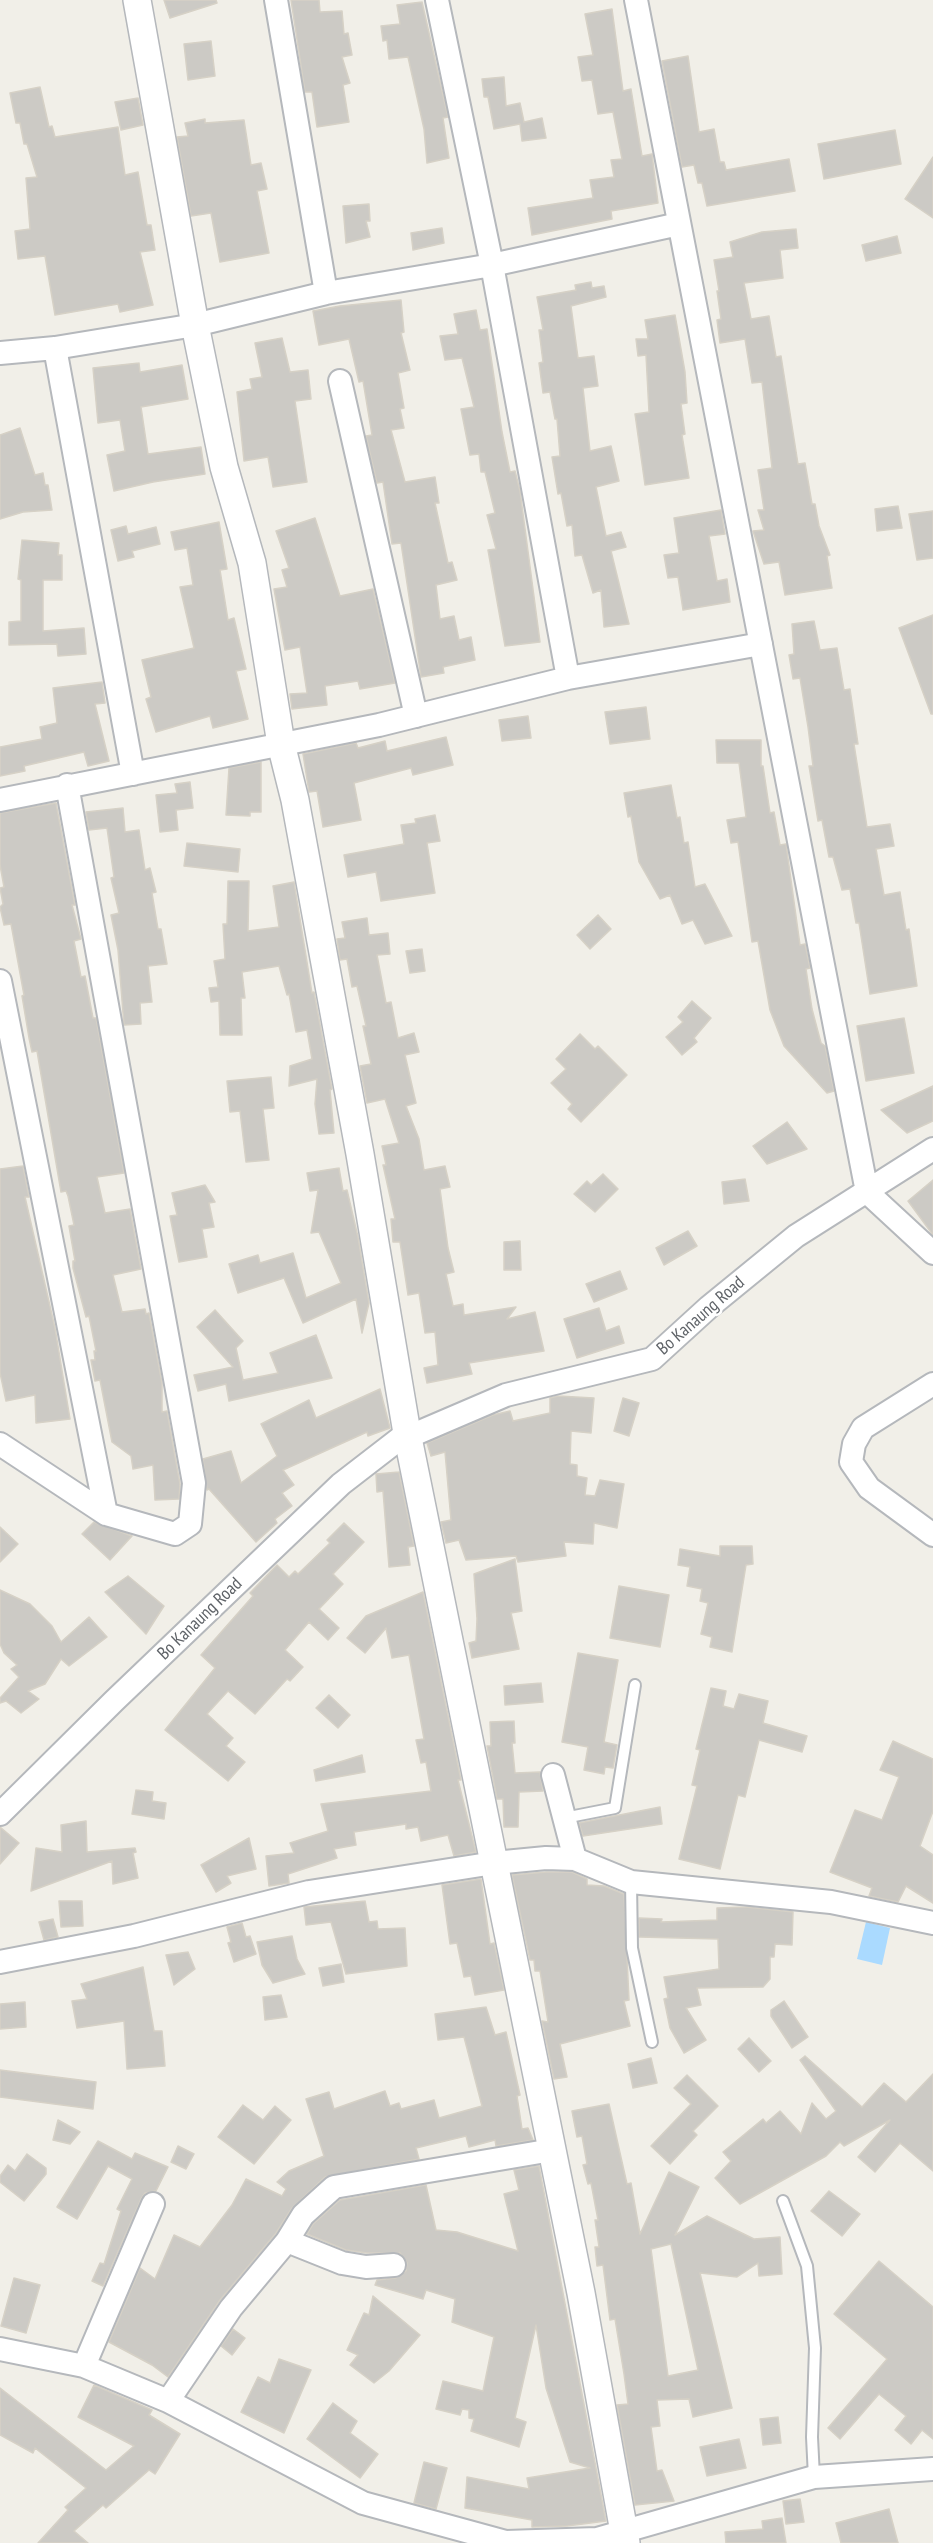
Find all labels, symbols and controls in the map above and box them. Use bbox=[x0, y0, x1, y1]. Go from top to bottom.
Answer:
street label: Bo Kanaung Road bbox=[653, 1272, 749, 1360]
street label: Bo Kanaung Road bbox=[153, 1573, 247, 1665]

